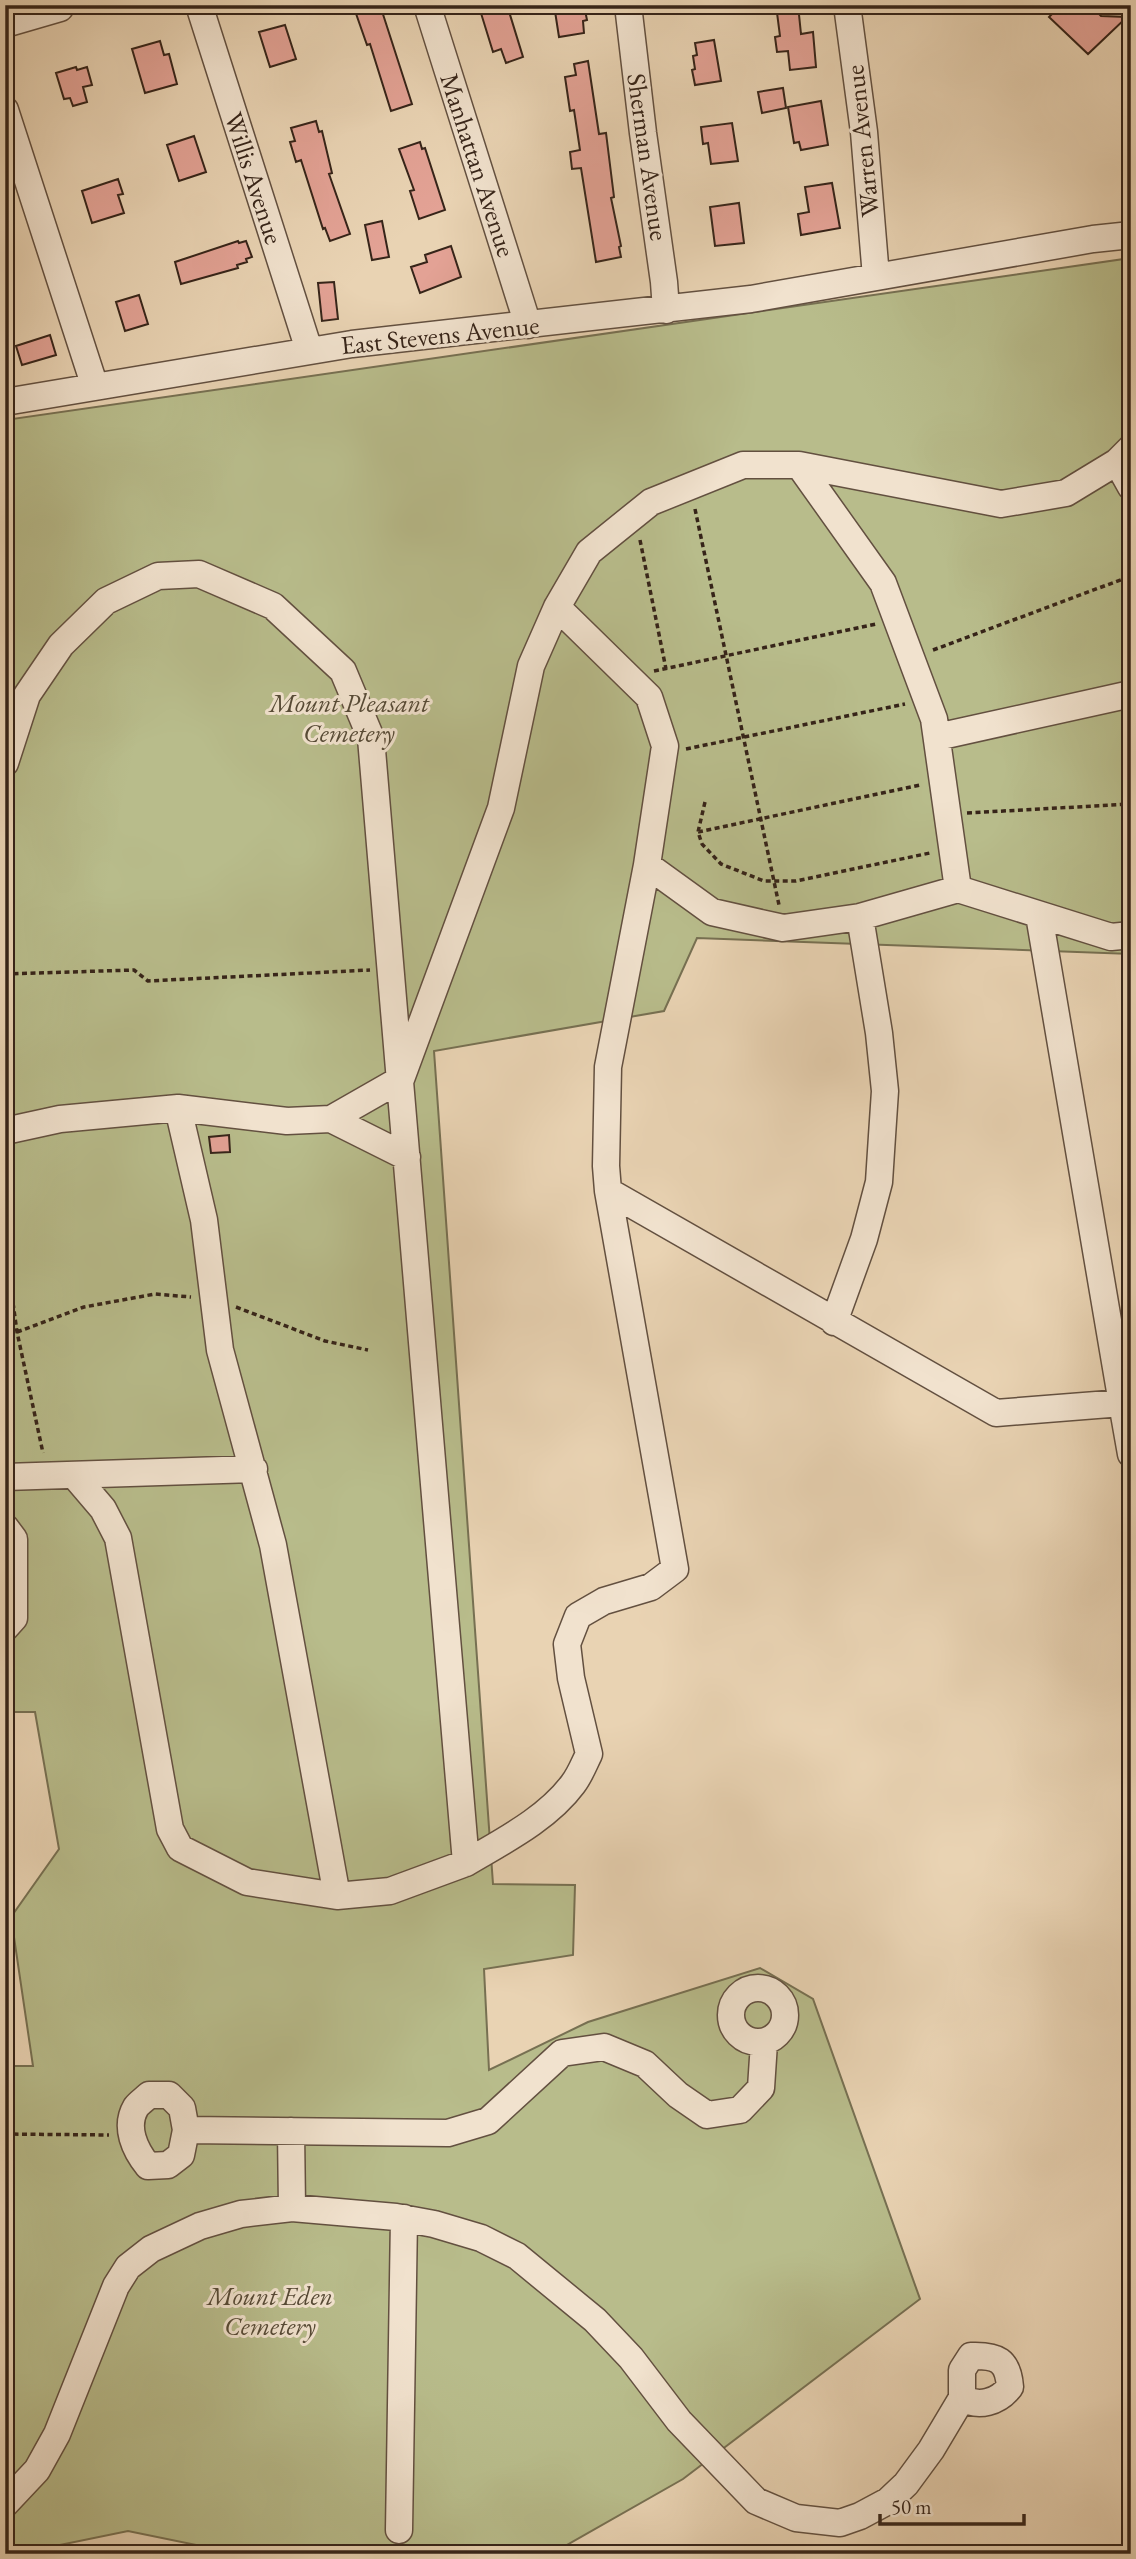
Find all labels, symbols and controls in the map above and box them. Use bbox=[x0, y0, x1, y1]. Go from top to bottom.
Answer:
street label: Warren Avenue bbox=[837, 63, 887, 219]
street label: Manhattan Avenue bbox=[432, 69, 524, 261]
street label: Sherman Avenue bbox=[619, 71, 677, 243]
street label: Willis Avenue bbox=[217, 108, 291, 248]
street label: East Stevens Avenue bbox=[339, 308, 541, 362]
park label: Mount Pleasant Cemetery bbox=[267, 686, 430, 750]
park label: Mount Eden Cemetery bbox=[205, 2279, 333, 2343]
scale bar bbox=[880, 2482, 1024, 2526]
text: 50 m bbox=[891, 2493, 932, 2520]

